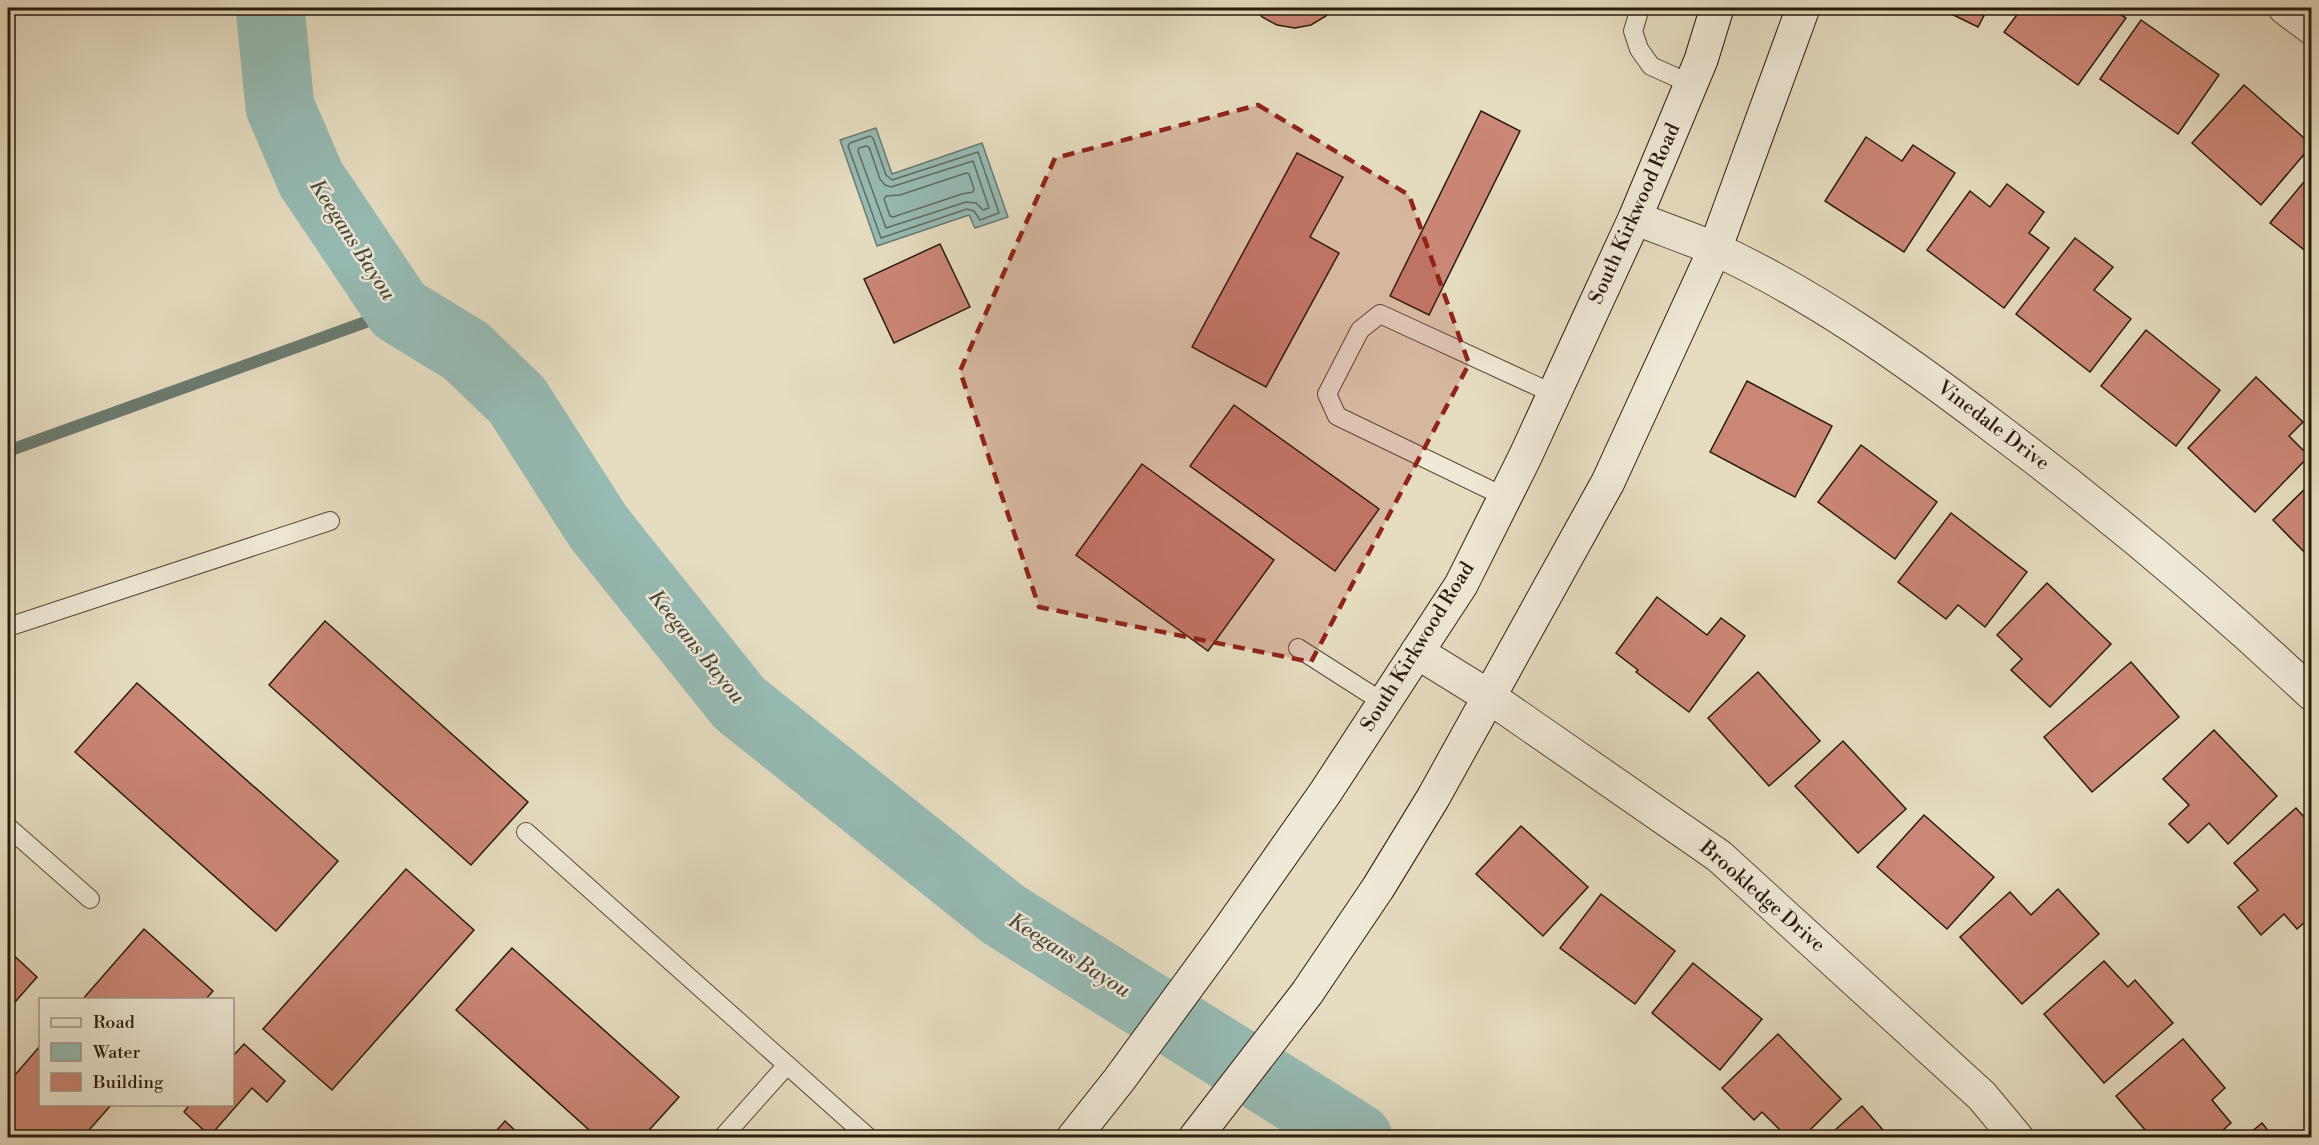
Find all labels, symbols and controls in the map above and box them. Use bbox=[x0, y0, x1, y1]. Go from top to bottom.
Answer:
street label: South Kirkwood Road bbox=[1584, 119, 1686, 308]
water label: Keegans Bayou bbox=[303, 174, 401, 306]
street label: Vinedale Drive bbox=[1931, 375, 2054, 476]
street label: South Kirkwood Road bbox=[1356, 557, 1481, 736]
water label: Keegans Bayou bbox=[642, 585, 750, 709]
street label: Brookledge Drive bbox=[1693, 835, 1830, 958]
water label: Keegans Bayou bbox=[1003, 908, 1135, 1004]
legend bbox=[39, 998, 234, 1106]
text: Road bbox=[93, 1011, 136, 1034]
text: Water bbox=[92, 1041, 141, 1064]
text: Building bbox=[92, 1071, 164, 1094]

